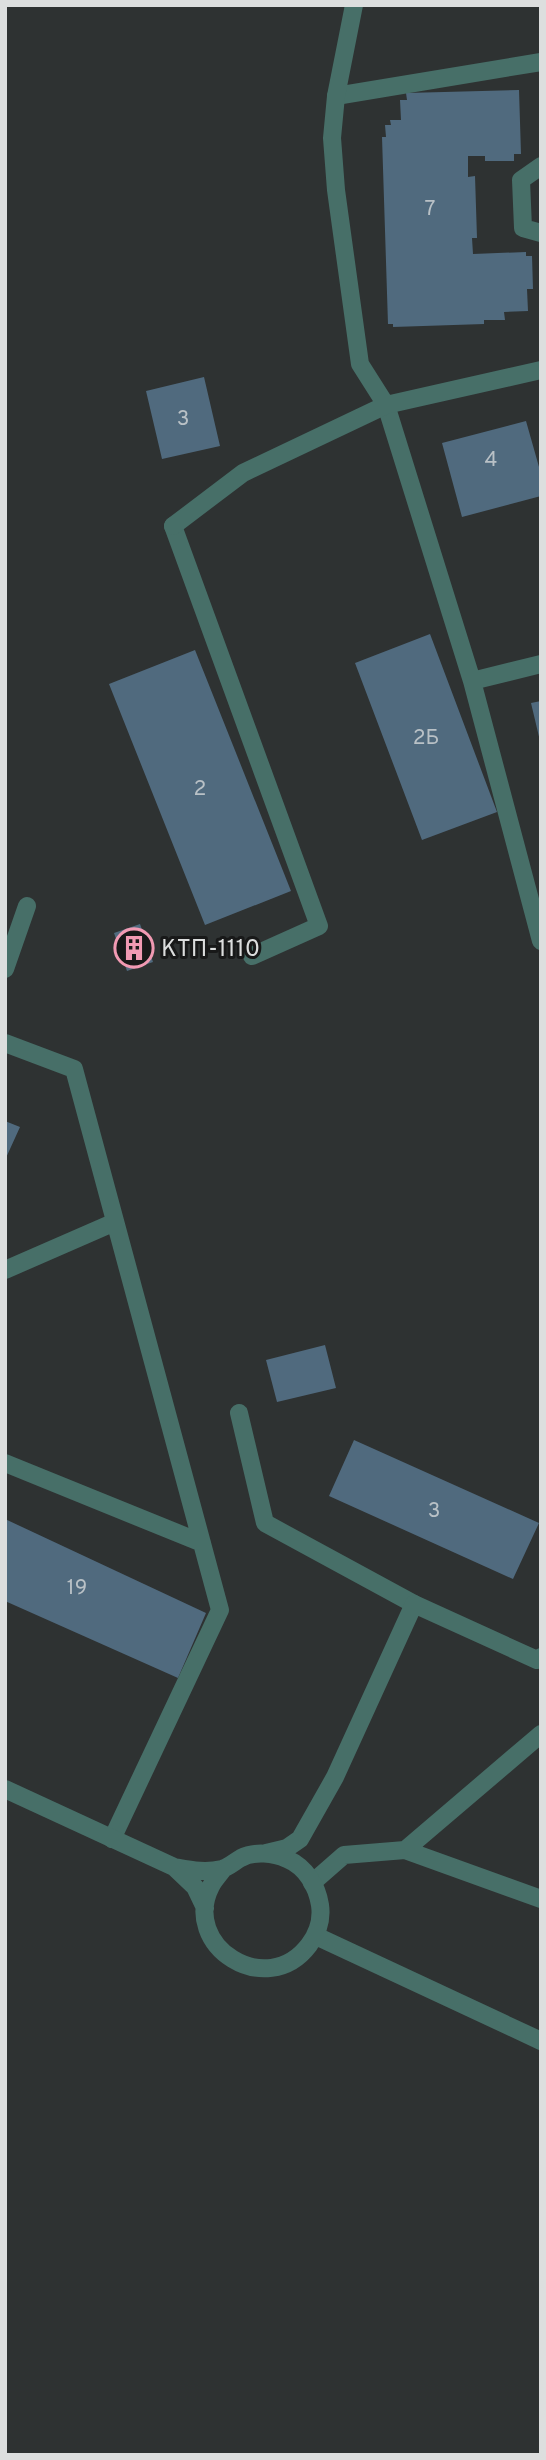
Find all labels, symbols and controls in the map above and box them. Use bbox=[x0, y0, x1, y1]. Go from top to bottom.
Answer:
house number: 7 bbox=[425, 196, 436, 223]
house number: 3 bbox=[177, 406, 189, 433]
house number: 4 bbox=[484, 447, 498, 474]
house number: 2Б bbox=[413, 725, 439, 752]
house number: 2 bbox=[194, 776, 206, 803]
building icon: КТП-1110 bbox=[113, 927, 155, 969]
place label: КТП-1110 bbox=[161, 935, 260, 965]
house number: 3 bbox=[428, 1498, 440, 1525]
house number: 19 bbox=[67, 1575, 87, 1602]

